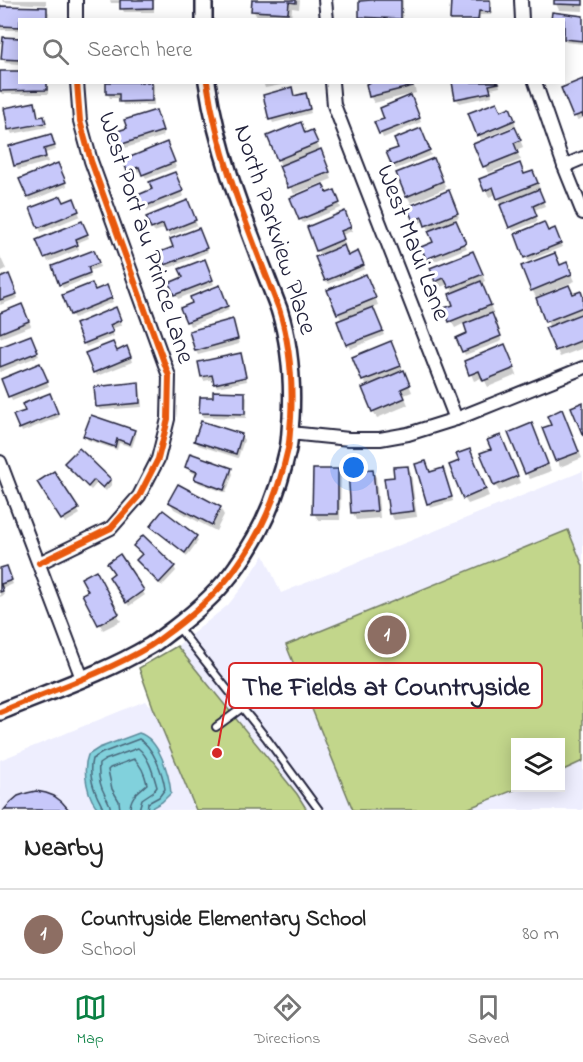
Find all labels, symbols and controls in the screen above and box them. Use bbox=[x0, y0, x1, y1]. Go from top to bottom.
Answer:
search box bbox=[18, 18, 565, 84]
icon: search bbox=[39, 35, 72, 68]
text: Search here bbox=[87, 35, 192, 67]
street label: West Port au Prince Lane bbox=[86, 107, 204, 369]
street label: North Parkview Place bbox=[222, 120, 326, 340]
street label: West Maui Lane bbox=[365, 160, 459, 327]
your location bbox=[339, 453, 368, 482]
pin: 1 bbox=[368, 612, 406, 658]
callout: The Fields at Countryside bbox=[229, 663, 542, 708]
text: The Fields at Countryside bbox=[242, 669, 531, 708]
map controls bbox=[511, 738, 565, 792]
button: layers bbox=[511, 738, 565, 792]
text: Nearby bbox=[24, 830, 103, 868]
text: Countryside Elementary School bbox=[81, 904, 366, 936]
text: 1 bbox=[40, 920, 47, 949]
text: 80 m bbox=[522, 920, 559, 949]
text: School bbox=[81, 936, 136, 965]
tab: Map bbox=[74, 991, 107, 1051]
tab: Directions bbox=[254, 991, 320, 1051]
tab: Saved bbox=[468, 991, 509, 1051]

